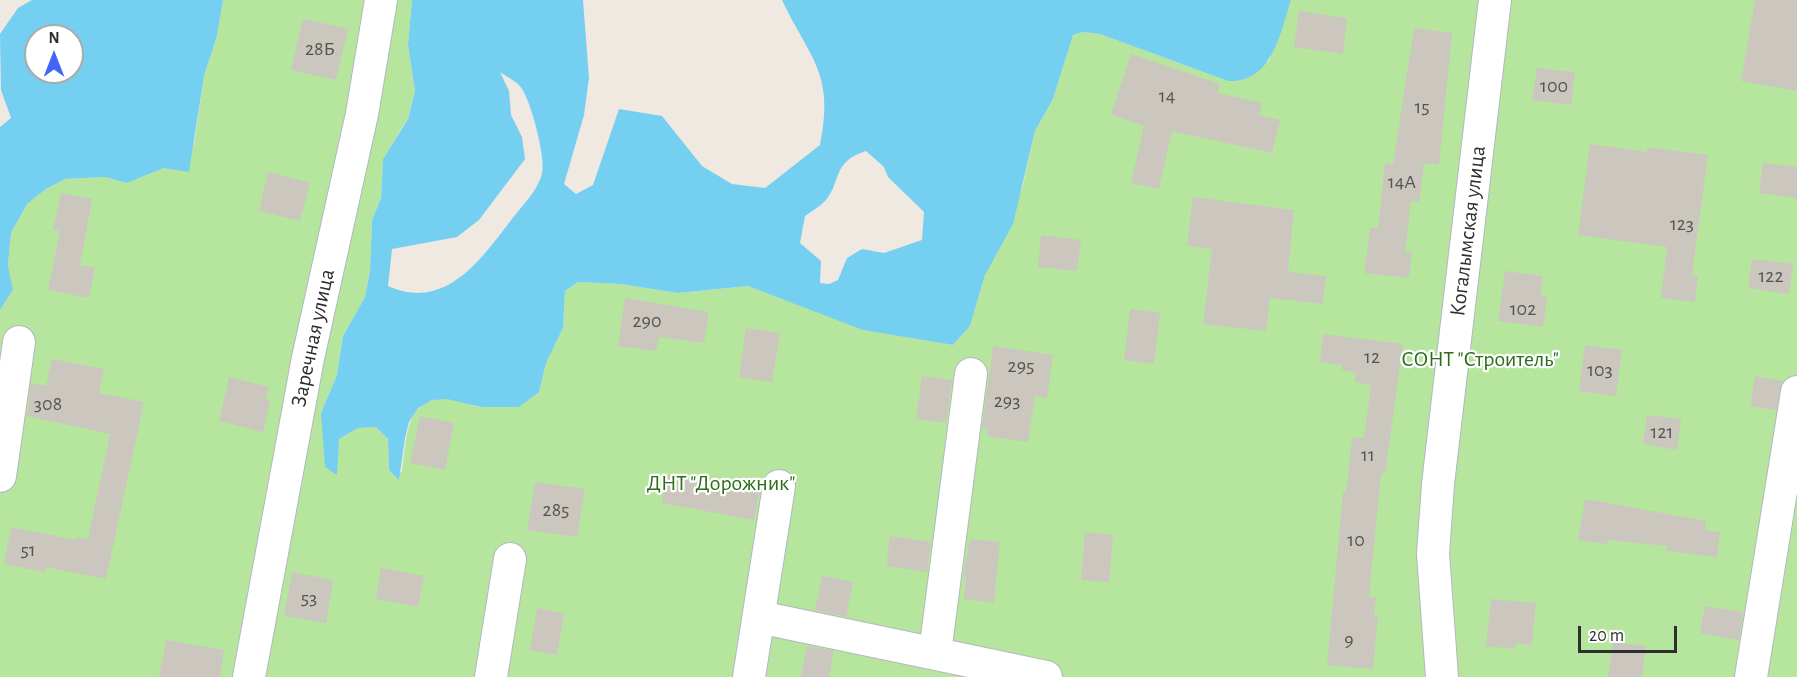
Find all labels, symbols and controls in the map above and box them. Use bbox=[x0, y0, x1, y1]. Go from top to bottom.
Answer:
north arrow bbox=[24, 24, 84, 84]
text: N bbox=[48, 30, 60, 46]
house number: 28Б bbox=[305, 37, 335, 61]
house number: 100 bbox=[1540, 74, 1568, 98]
house number: 14 bbox=[1159, 84, 1175, 108]
house number: 15 bbox=[1414, 95, 1430, 119]
street label: Когалымская улица bbox=[1444, 144, 1492, 318]
house number: 14А bbox=[1388, 170, 1416, 194]
house number: 123 bbox=[1670, 212, 1694, 236]
house number: 122 bbox=[1758, 264, 1784, 288]
street label: Заречная улица bbox=[285, 267, 341, 409]
house number: 102 bbox=[1510, 297, 1536, 321]
house number: 290 bbox=[632, 309, 662, 333]
house number: 12 bbox=[1364, 345, 1380, 369]
park label: СОНТ "Строитель" bbox=[1401, 346, 1559, 372]
house number: 295 bbox=[1008, 354, 1034, 378]
house number: 103 bbox=[1587, 358, 1613, 382]
house number: 293 bbox=[994, 389, 1020, 413]
house number: 308 bbox=[34, 392, 62, 416]
house number: 121 bbox=[1651, 420, 1673, 444]
house number: 11 bbox=[1361, 443, 1375, 467]
park label: ДНТ "Дорожник" bbox=[647, 470, 795, 496]
house number: 285 bbox=[543, 498, 569, 522]
house number: 10 bbox=[1347, 528, 1365, 552]
house number: 51 bbox=[20, 538, 36, 562]
house number: 53 bbox=[301, 586, 317, 610]
scale bar bbox=[1581, 614, 1680, 652]
text: 20 m bbox=[1589, 627, 1624, 645]
house number: 9 bbox=[1344, 628, 1354, 652]

